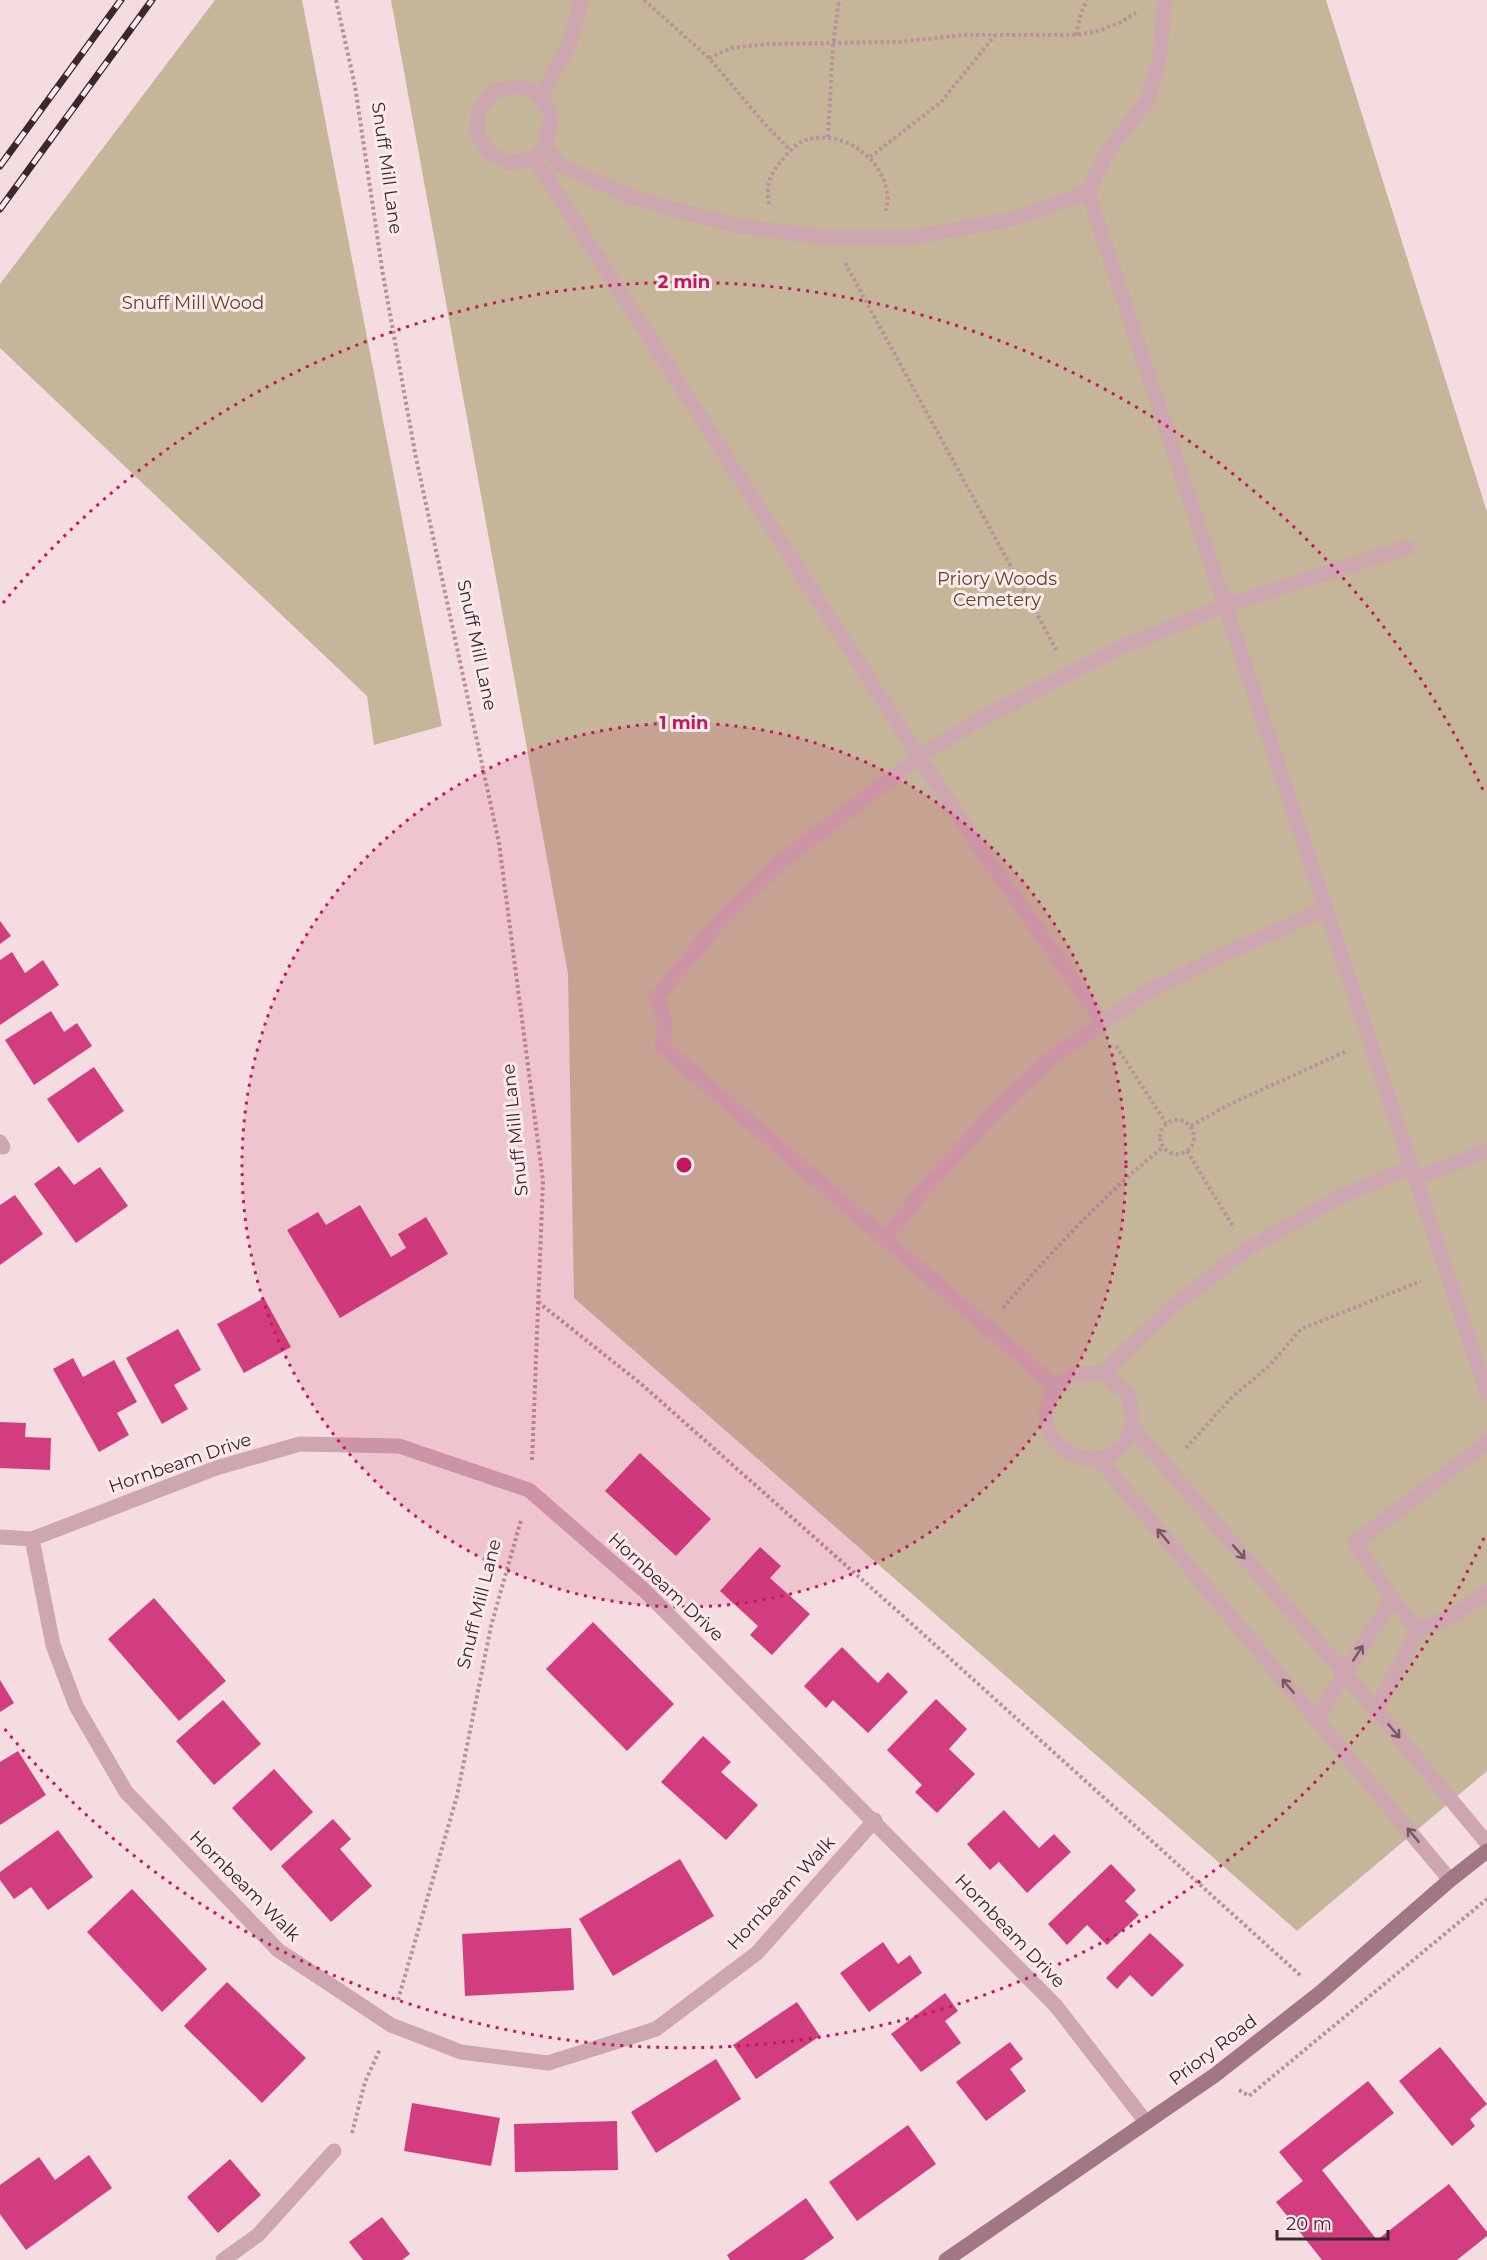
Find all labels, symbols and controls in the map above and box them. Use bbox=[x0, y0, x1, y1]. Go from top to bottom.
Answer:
street label: Snuff Mill Lane bbox=[367, 101, 407, 235]
text: 2 min bbox=[658, 271, 710, 293]
park label: Snuff Mill Wood bbox=[122, 292, 264, 314]
park label: Priory Woods Cemetery bbox=[937, 568, 1057, 611]
street label: Snuff Mill Lane bbox=[452, 578, 502, 712]
text: 1 min bbox=[660, 712, 708, 734]
street label: Snuff Mill Lane bbox=[497, 1063, 533, 1197]
centre of rings bbox=[674, 1155, 694, 1175]
street label: Hornbeam Drive bbox=[106, 1428, 254, 1498]
street label: Hornbeam Drive bbox=[604, 1528, 728, 1646]
one-way arrow bbox=[1156, 1529, 1170, 1544]
street label: Snuff Mill Lane bbox=[452, 1537, 506, 1671]
one-way arrow bbox=[1233, 1544, 1246, 1560]
one-way arrow bbox=[1353, 1645, 1365, 1662]
one-way arrow bbox=[1281, 1678, 1294, 1694]
one-way arrow bbox=[1387, 1723, 1401, 1738]
street label: Hornbeam Walk bbox=[185, 1826, 305, 1946]
one-way arrow bbox=[1406, 1827, 1419, 1843]
street label: Hornbeam Walk bbox=[723, 1831, 840, 1954]
street label: Hornbeam Drive bbox=[950, 1870, 1070, 1993]
street label: Priory Road bbox=[1165, 2010, 1261, 2090]
scale bar bbox=[1277, 2203, 1388, 2241]
text: 20 m bbox=[1286, 2213, 1332, 2235]

